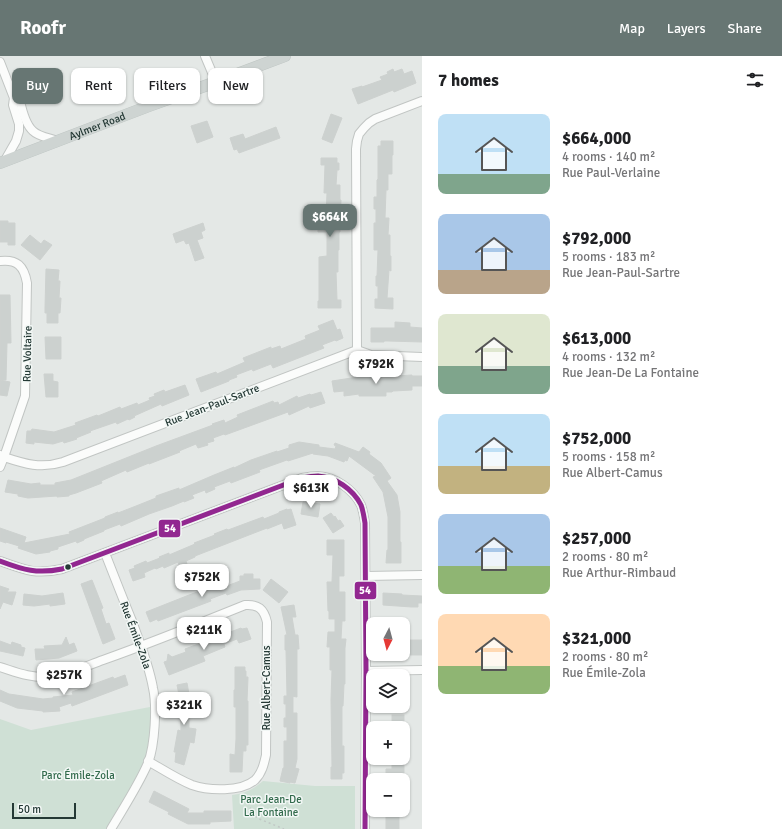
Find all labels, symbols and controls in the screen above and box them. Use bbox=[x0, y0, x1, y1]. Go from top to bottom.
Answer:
text: Roofr bbox=[20, 16, 66, 40]
text: Map bbox=[619, 20, 645, 37]
text: Layers bbox=[667, 20, 706, 37]
text: Share bbox=[728, 20, 762, 37]
chip: Buy bbox=[12, 68, 63, 104]
chip: Rent bbox=[71, 68, 126, 104]
chip: Filters bbox=[134, 68, 200, 104]
chip: New bbox=[208, 68, 263, 104]
icon: filters bbox=[744, 69, 766, 91]
text: 7 homes bbox=[438, 70, 499, 91]
street label: Aylmer Road bbox=[67, 110, 127, 143]
text: $664,000 bbox=[562, 128, 631, 149]
icon: home bbox=[470, 130, 518, 178]
text: 4 rooms · 140 m² bbox=[562, 149, 655, 165]
text: Rue Paul-Verlaine bbox=[562, 165, 660, 181]
pin: $664K bbox=[302, 204, 358, 238]
text: $664K bbox=[312, 209, 348, 225]
text: $792,000 bbox=[562, 228, 631, 249]
icon: home bbox=[470, 230, 518, 278]
text: 5 rooms · 183 m² bbox=[562, 249, 655, 265]
text: Rue Jean-Paul-Sartre bbox=[562, 265, 680, 281]
street label: Rue Voltaire bbox=[21, 326, 34, 382]
text: $613,000 bbox=[562, 328, 631, 349]
icon: home bbox=[470, 330, 518, 378]
text: 4 rooms · 132 m² bbox=[562, 349, 655, 365]
pin: $792K bbox=[348, 351, 404, 385]
text: $792K bbox=[358, 356, 394, 372]
text: Rue Jean-De La Fontaine bbox=[562, 365, 699, 381]
street label: Rue Jean-Paul-Sartre bbox=[163, 382, 261, 429]
text: $752,000 bbox=[562, 428, 631, 449]
icon: home bbox=[470, 430, 518, 478]
text: 5 rooms · 158 m² bbox=[562, 449, 655, 465]
text: Rue Albert-Camus bbox=[562, 465, 663, 481]
pin: $613K bbox=[283, 475, 339, 509]
text: $613K bbox=[293, 480, 329, 496]
line badge: 54 bbox=[158, 519, 181, 538]
text: 54 bbox=[164, 522, 176, 535]
text: $257,000 bbox=[562, 528, 631, 549]
icon: home bbox=[470, 530, 518, 578]
text: 2 rooms · 80 m² bbox=[562, 549, 648, 565]
unlabelled marker bbox=[63, 562, 73, 572]
pin: $752K bbox=[174, 564, 230, 598]
text: Rue Arthur-Rimbaud bbox=[562, 565, 676, 581]
text: $752K bbox=[184, 569, 220, 585]
line badge: 54 bbox=[354, 581, 377, 600]
text: 54 bbox=[359, 584, 371, 597]
street label: Rue Émile-Zola bbox=[117, 599, 155, 671]
pin: $211K bbox=[176, 617, 232, 651]
north arrow bbox=[366, 617, 410, 661]
map controls bbox=[366, 617, 410, 817]
text: $211K bbox=[186, 622, 222, 638]
text: $321,000 bbox=[562, 628, 631, 649]
icon: home bbox=[470, 630, 518, 678]
street label: Rue Albert-Camus bbox=[260, 645, 273, 731]
text: 2 rooms · 80 m² bbox=[562, 649, 648, 665]
pin: $257K bbox=[36, 662, 92, 696]
text: Rue Émile-Zola bbox=[562, 665, 646, 681]
text: $257K bbox=[46, 667, 82, 683]
button: layers bbox=[366, 669, 410, 713]
pin: $321K bbox=[156, 692, 212, 726]
text: $321K bbox=[166, 697, 202, 713]
button: + bbox=[366, 721, 410, 765]
park label: Parc Émile-Zola bbox=[41, 768, 115, 782]
button: − bbox=[366, 773, 410, 817]
park label: Parc Jean-De La Fontaine bbox=[240, 793, 302, 819]
scale bar bbox=[12, 801, 76, 820]
text: 50 m bbox=[18, 803, 41, 816]

